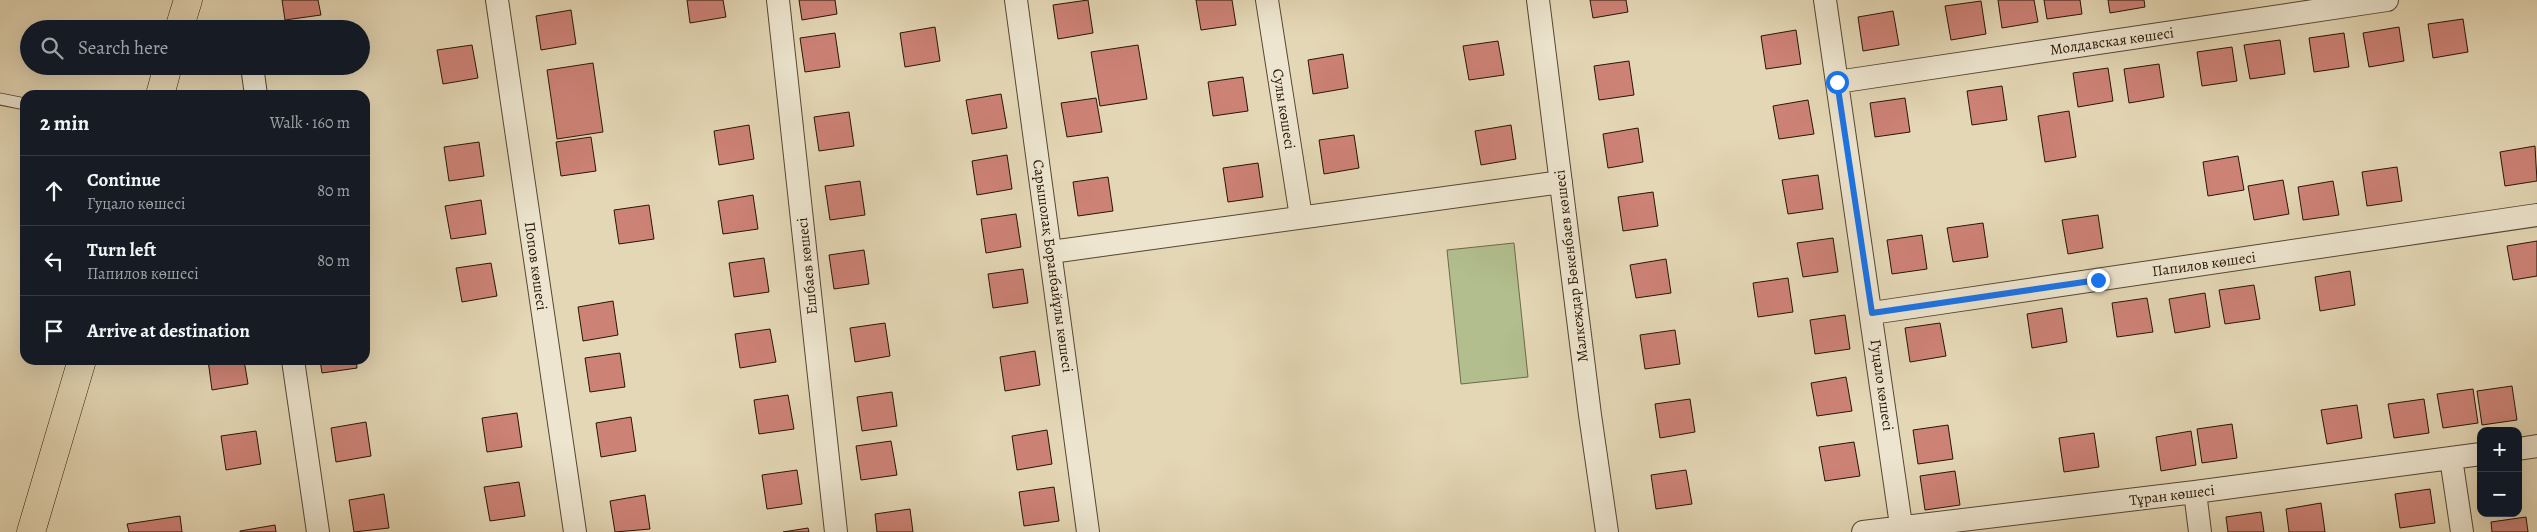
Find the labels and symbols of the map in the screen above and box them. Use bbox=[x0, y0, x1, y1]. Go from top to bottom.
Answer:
street label: Молдавская көшесі bbox=[2049, 22, 2175, 60]
street label: Сулы көшесі bbox=[1268, 67, 1300, 151]
route start bbox=[1826, 71, 1849, 94]
street label: Сарышолақ Боранбайұлы көшесі bbox=[1028, 158, 1078, 374]
street label: Малкеждар Бөкенбаев көшесі bbox=[1549, 169, 1593, 363]
street label: Ешбаев көшесі bbox=[792, 217, 822, 315]
street label: Попов көшесі bbox=[520, 220, 552, 312]
street label: Папилов көшесі bbox=[2151, 247, 2257, 281]
route end bbox=[2087, 269, 2110, 292]
street label: Гуцало көшесі bbox=[1866, 338, 1898, 432]
street label: Тұран көшесі bbox=[2128, 480, 2216, 510]

